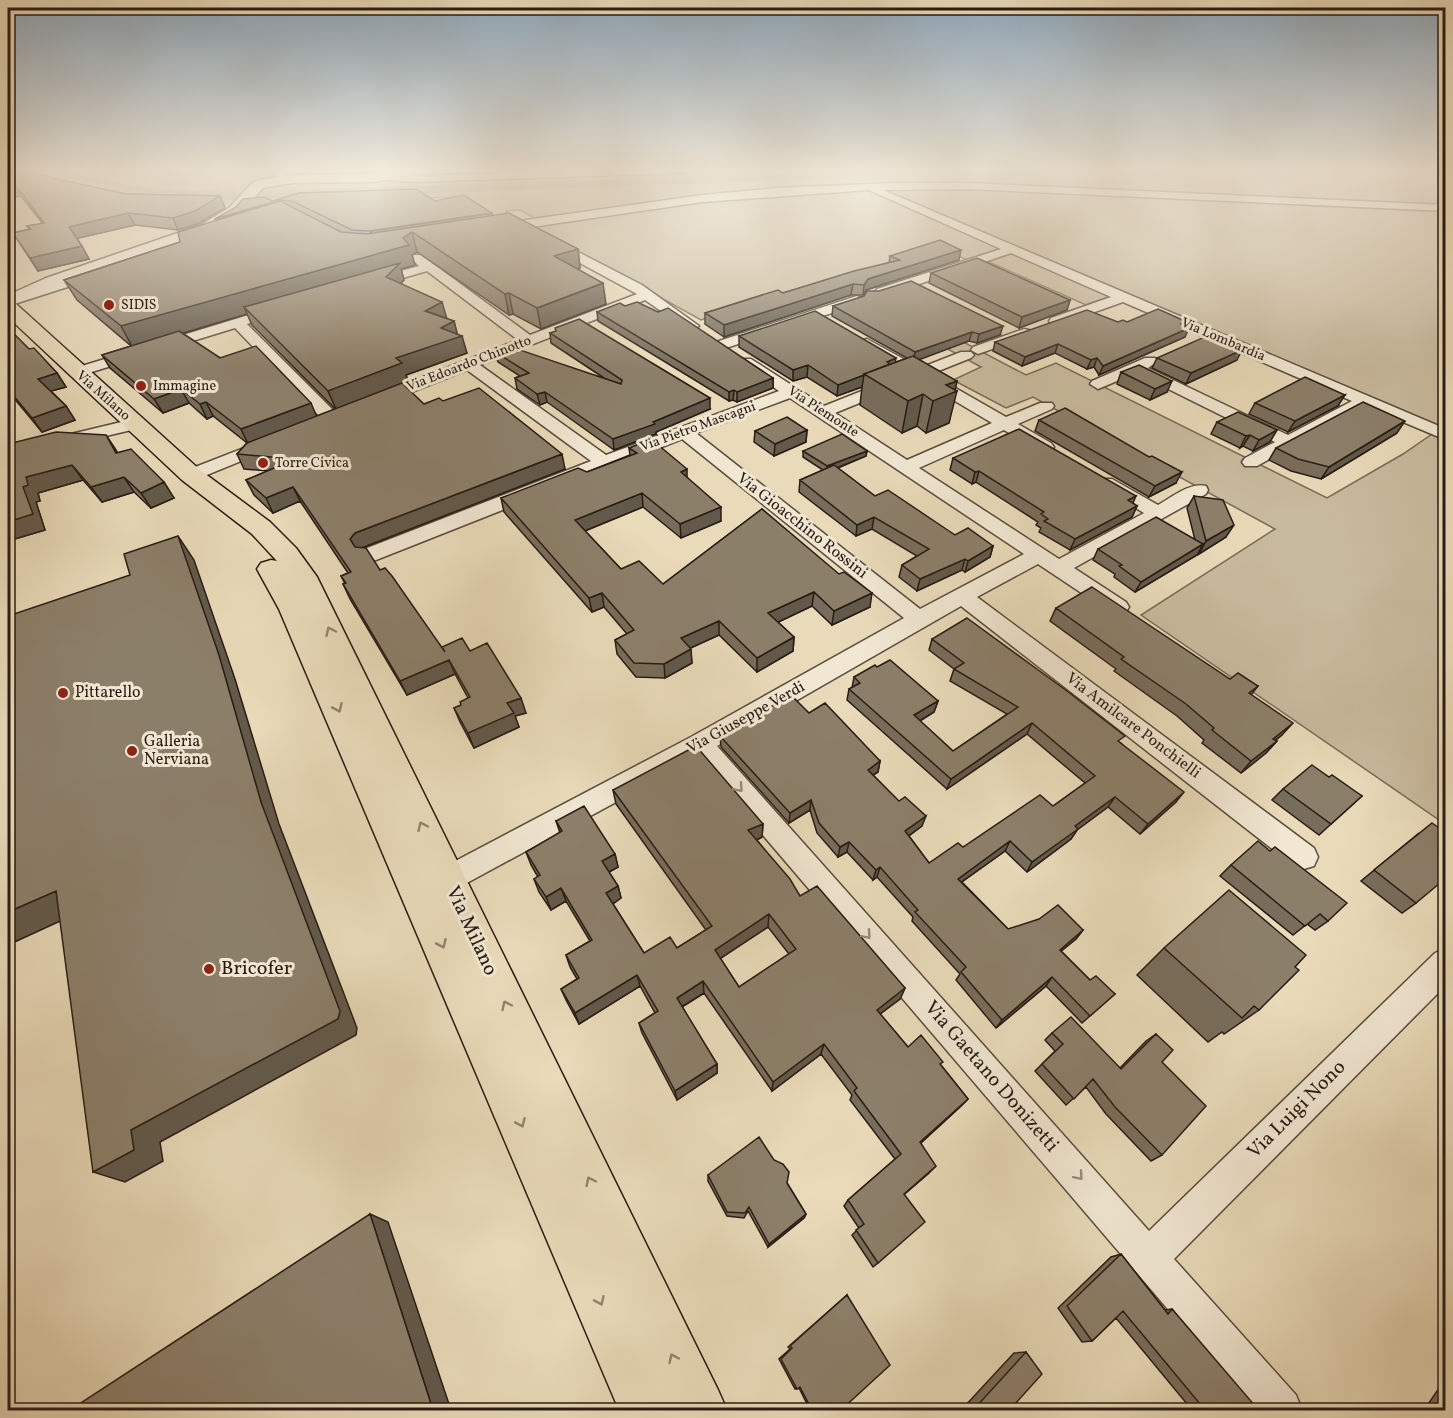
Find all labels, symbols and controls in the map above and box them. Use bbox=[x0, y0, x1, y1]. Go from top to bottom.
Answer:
place label: SIDIS bbox=[121, 296, 157, 315]
marker: SIDIS bbox=[102, 298, 116, 312]
street label: Via Lombardia bbox=[1178, 314, 1268, 366]
street label: Via Edoardo Chinotto bbox=[404, 331, 534, 397]
street label: Via Milano bbox=[72, 366, 134, 426]
place label: Immagine bbox=[153, 377, 216, 396]
marker: Immagine bbox=[134, 379, 148, 393]
street label: Via Piemonte bbox=[784, 382, 863, 442]
street label: Via Pietro Mascagni bbox=[637, 397, 759, 457]
place label: Torre Civica bbox=[275, 454, 349, 473]
marker: Torre Civica bbox=[256, 456, 270, 470]
street label: Via Gioacchino Rossini bbox=[732, 468, 872, 584]
one-way arrow bbox=[325, 626, 337, 637]
street label: Via Amilcare Ponchielli bbox=[1061, 668, 1205, 784]
street label: Via Giuseppe Verdi bbox=[683, 676, 809, 760]
place label: Pittarello bbox=[75, 682, 141, 704]
marker: Pittarello bbox=[56, 686, 70, 700]
one-way arrow bbox=[330, 702, 342, 713]
place label: Galleria Nerviana bbox=[144, 731, 209, 771]
marker: Galleria Nerviana bbox=[125, 744, 139, 758]
one-way arrow bbox=[732, 781, 743, 792]
one-way arrow bbox=[417, 822, 429, 833]
street label: Via Milano bbox=[438, 882, 504, 980]
one-way arrow bbox=[860, 928, 871, 939]
one-way arrow bbox=[435, 938, 447, 949]
place label: Bricofer bbox=[221, 955, 292, 983]
marker: Bricofer bbox=[202, 962, 216, 976]
street label: Via Gaetano Donizetti bbox=[917, 995, 1065, 1159]
one-way arrow bbox=[502, 1001, 514, 1012]
street label: Via Luigi Nono bbox=[1241, 1054, 1353, 1166]
one-way arrow bbox=[513, 1116, 525, 1127]
one-way arrow bbox=[1071, 1170, 1082, 1181]
one-way arrow bbox=[585, 1177, 597, 1188]
one-way arrow bbox=[592, 1295, 604, 1306]
one-way arrow bbox=[669, 1353, 681, 1364]

